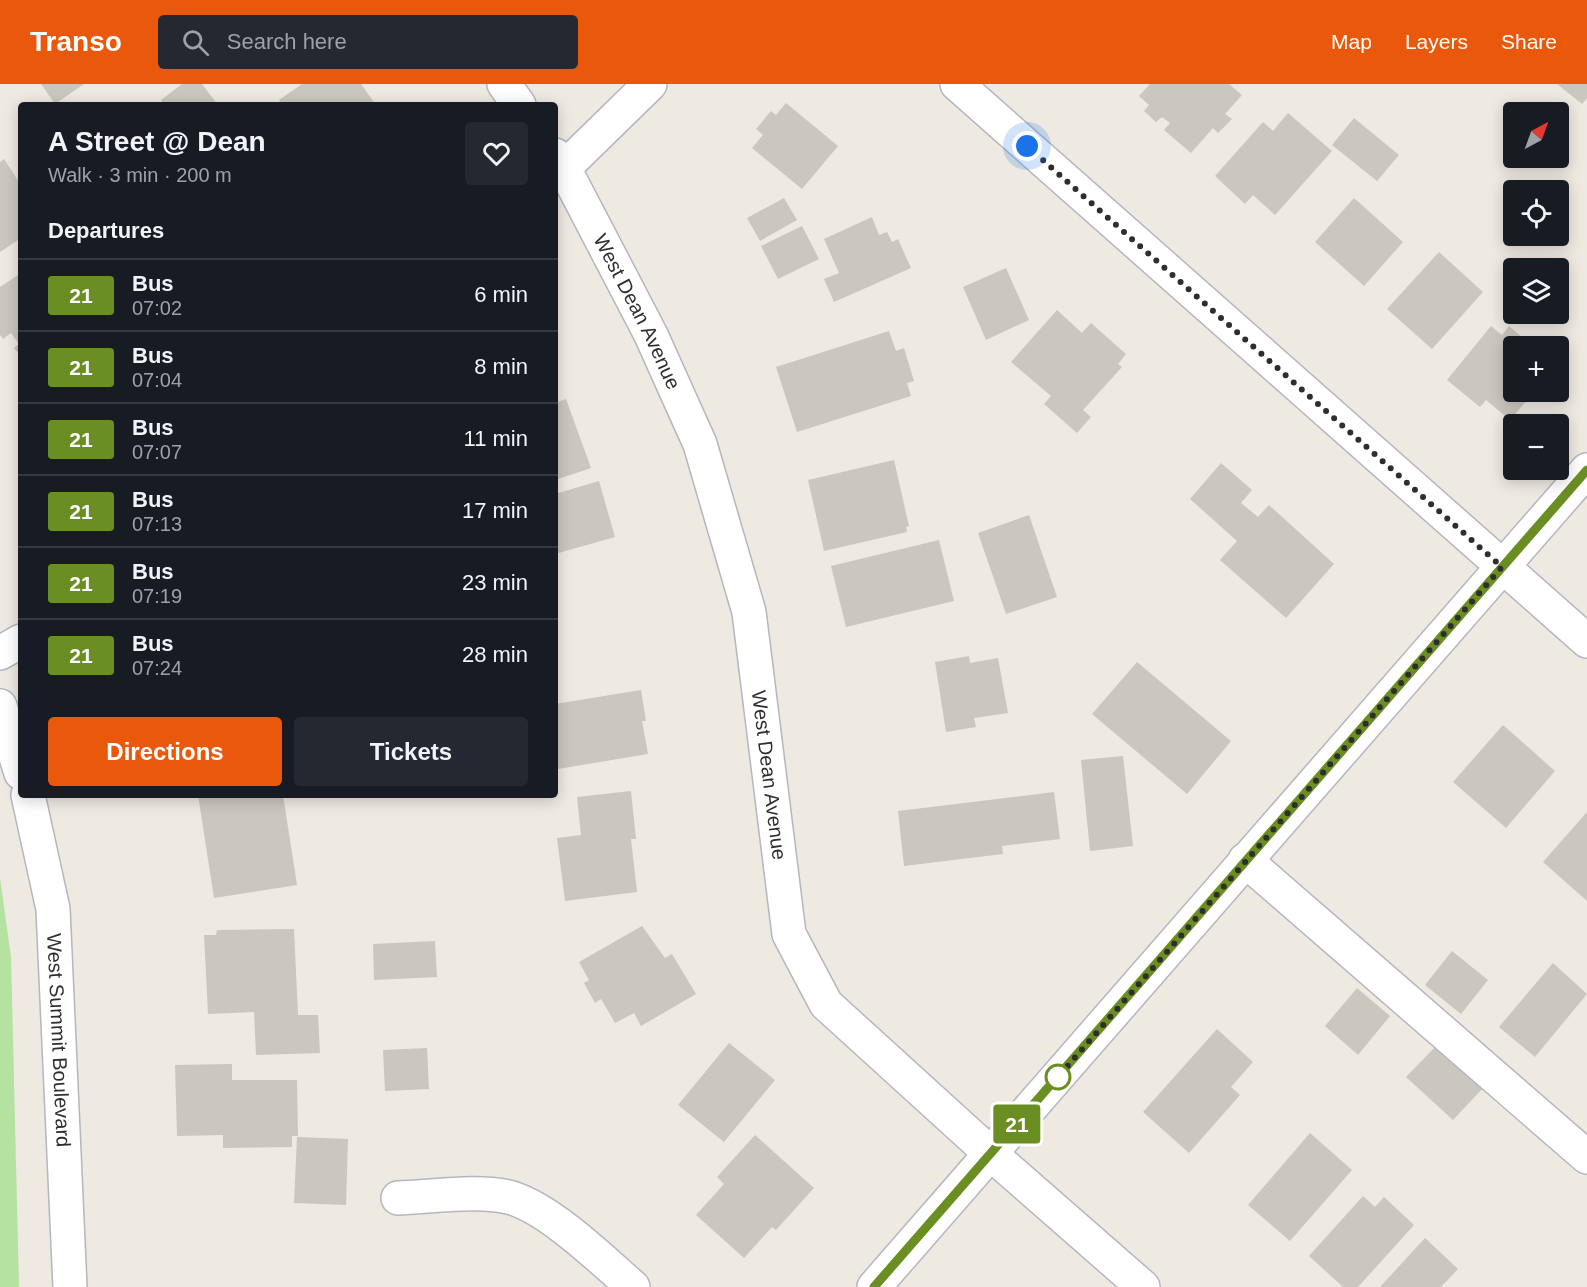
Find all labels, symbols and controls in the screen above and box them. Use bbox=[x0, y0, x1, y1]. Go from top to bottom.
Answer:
search box bbox=[158, 15, 578, 69]
text: Transo bbox=[30, 26, 122, 57]
icon: search bbox=[179, 26, 212, 59]
text: Search here bbox=[227, 29, 347, 54]
text: Map bbox=[1331, 30, 1372, 53]
text: Layers bbox=[1405, 30, 1468, 53]
text: Share bbox=[1501, 30, 1557, 53]
north arrow bbox=[1503, 102, 1569, 168]
map controls bbox=[1503, 102, 1569, 480]
button: heart bbox=[465, 122, 528, 185]
text: A Street @ Dean bbox=[48, 126, 266, 157]
your location bbox=[1012, 131, 1042, 161]
text: Walk · 3 min · 200 m bbox=[48, 164, 232, 186]
button: locate bbox=[1503, 180, 1569, 246]
text: Departures bbox=[48, 218, 164, 243]
street label: West Dean Avenue bbox=[589, 230, 685, 393]
button: layers bbox=[1503, 258, 1569, 324]
text: Bus bbox=[132, 271, 174, 296]
text: 6 min bbox=[474, 282, 528, 307]
text: 21 bbox=[69, 284, 93, 307]
text: 07:02 bbox=[132, 297, 182, 319]
button: + bbox=[1503, 336, 1569, 402]
text: Bus bbox=[132, 343, 174, 368]
text: 8 min bbox=[474, 354, 528, 379]
text: 21 bbox=[69, 356, 93, 379]
text: 07:04 bbox=[132, 369, 182, 391]
button: − bbox=[1503, 414, 1569, 480]
text: Bus bbox=[132, 415, 174, 440]
text: 11 min bbox=[464, 426, 528, 451]
text: 21 bbox=[69, 428, 93, 451]
text: 07:07 bbox=[132, 441, 182, 463]
text: Bus bbox=[132, 487, 174, 512]
text: 17 min bbox=[462, 498, 528, 523]
text: 21 bbox=[69, 500, 93, 523]
text: 07:13 bbox=[132, 513, 182, 535]
text: Bus bbox=[132, 559, 174, 584]
text: 23 min bbox=[462, 570, 528, 595]
text: 21 bbox=[69, 572, 93, 595]
text: 07:19 bbox=[132, 585, 182, 607]
text: Bus bbox=[132, 631, 174, 656]
text: 28 min bbox=[462, 642, 528, 667]
text: 21 bbox=[69, 644, 93, 667]
text: 07:24 bbox=[132, 657, 182, 679]
street label: West Dean Avenue bbox=[748, 689, 791, 861]
button: Directions bbox=[48, 717, 282, 786]
button: Tickets bbox=[294, 717, 528, 786]
street label: West Summit Boulevard bbox=[43, 933, 75, 1148]
unlabelled marker bbox=[1045, 1064, 1071, 1090]
line badge: 21 bbox=[990, 1104, 1044, 1144]
text: 21 bbox=[1005, 1113, 1029, 1136]

